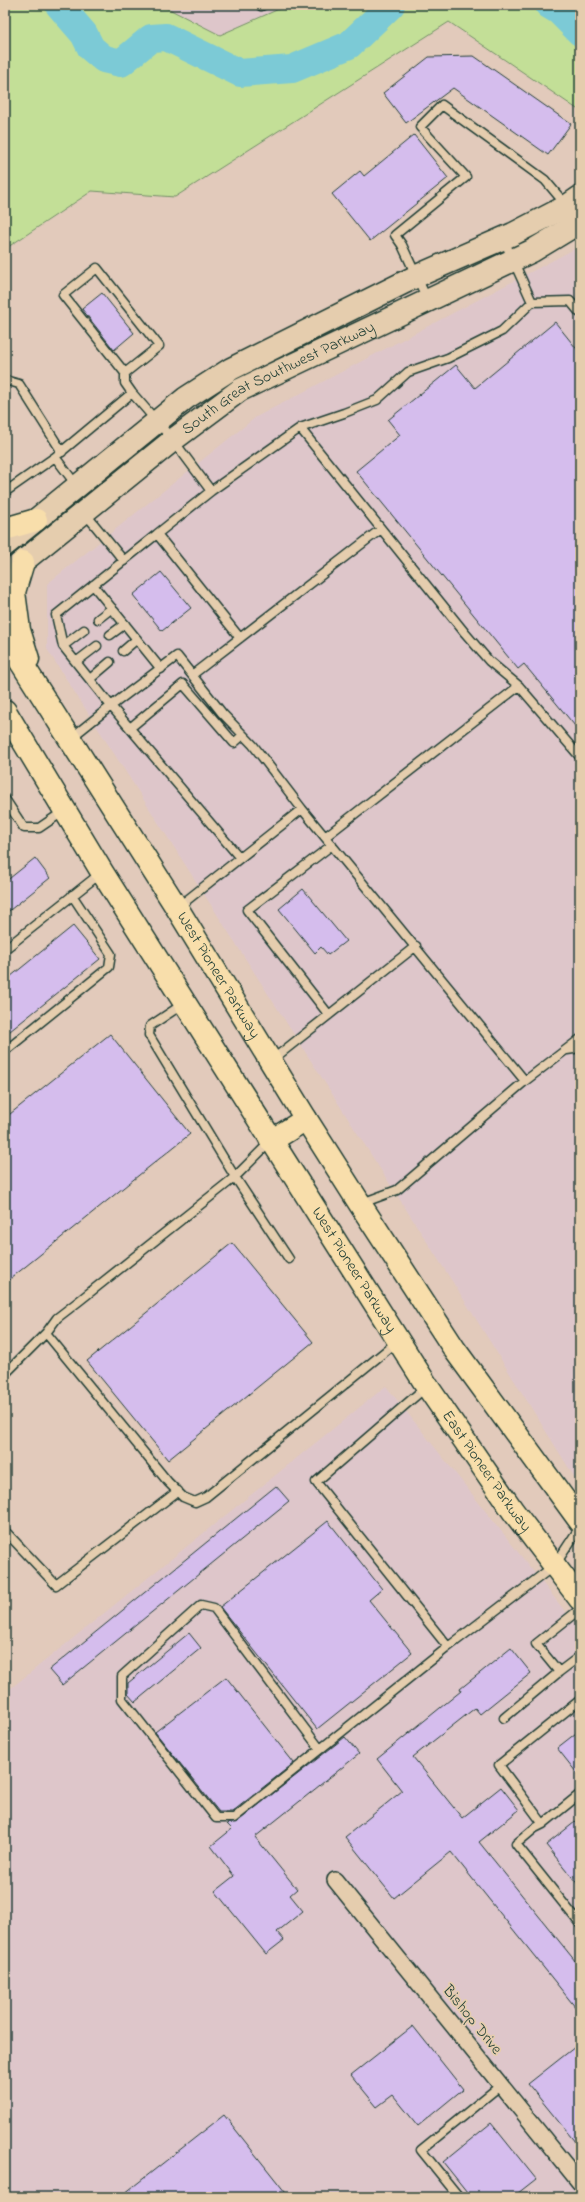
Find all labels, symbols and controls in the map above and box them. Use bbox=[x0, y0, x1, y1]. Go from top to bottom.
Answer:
street label: South Great Southwest Parkway bbox=[177, 315, 379, 441]
street label: West Pioneer Parkway bbox=[170, 907, 266, 1044]
street label: West Pioneer Parkway bbox=[305, 1202, 403, 1338]
street label: East Pioneer Parkway bbox=[435, 1406, 537, 1537]
street label: Bishop Drive bbox=[436, 1979, 508, 2061]

